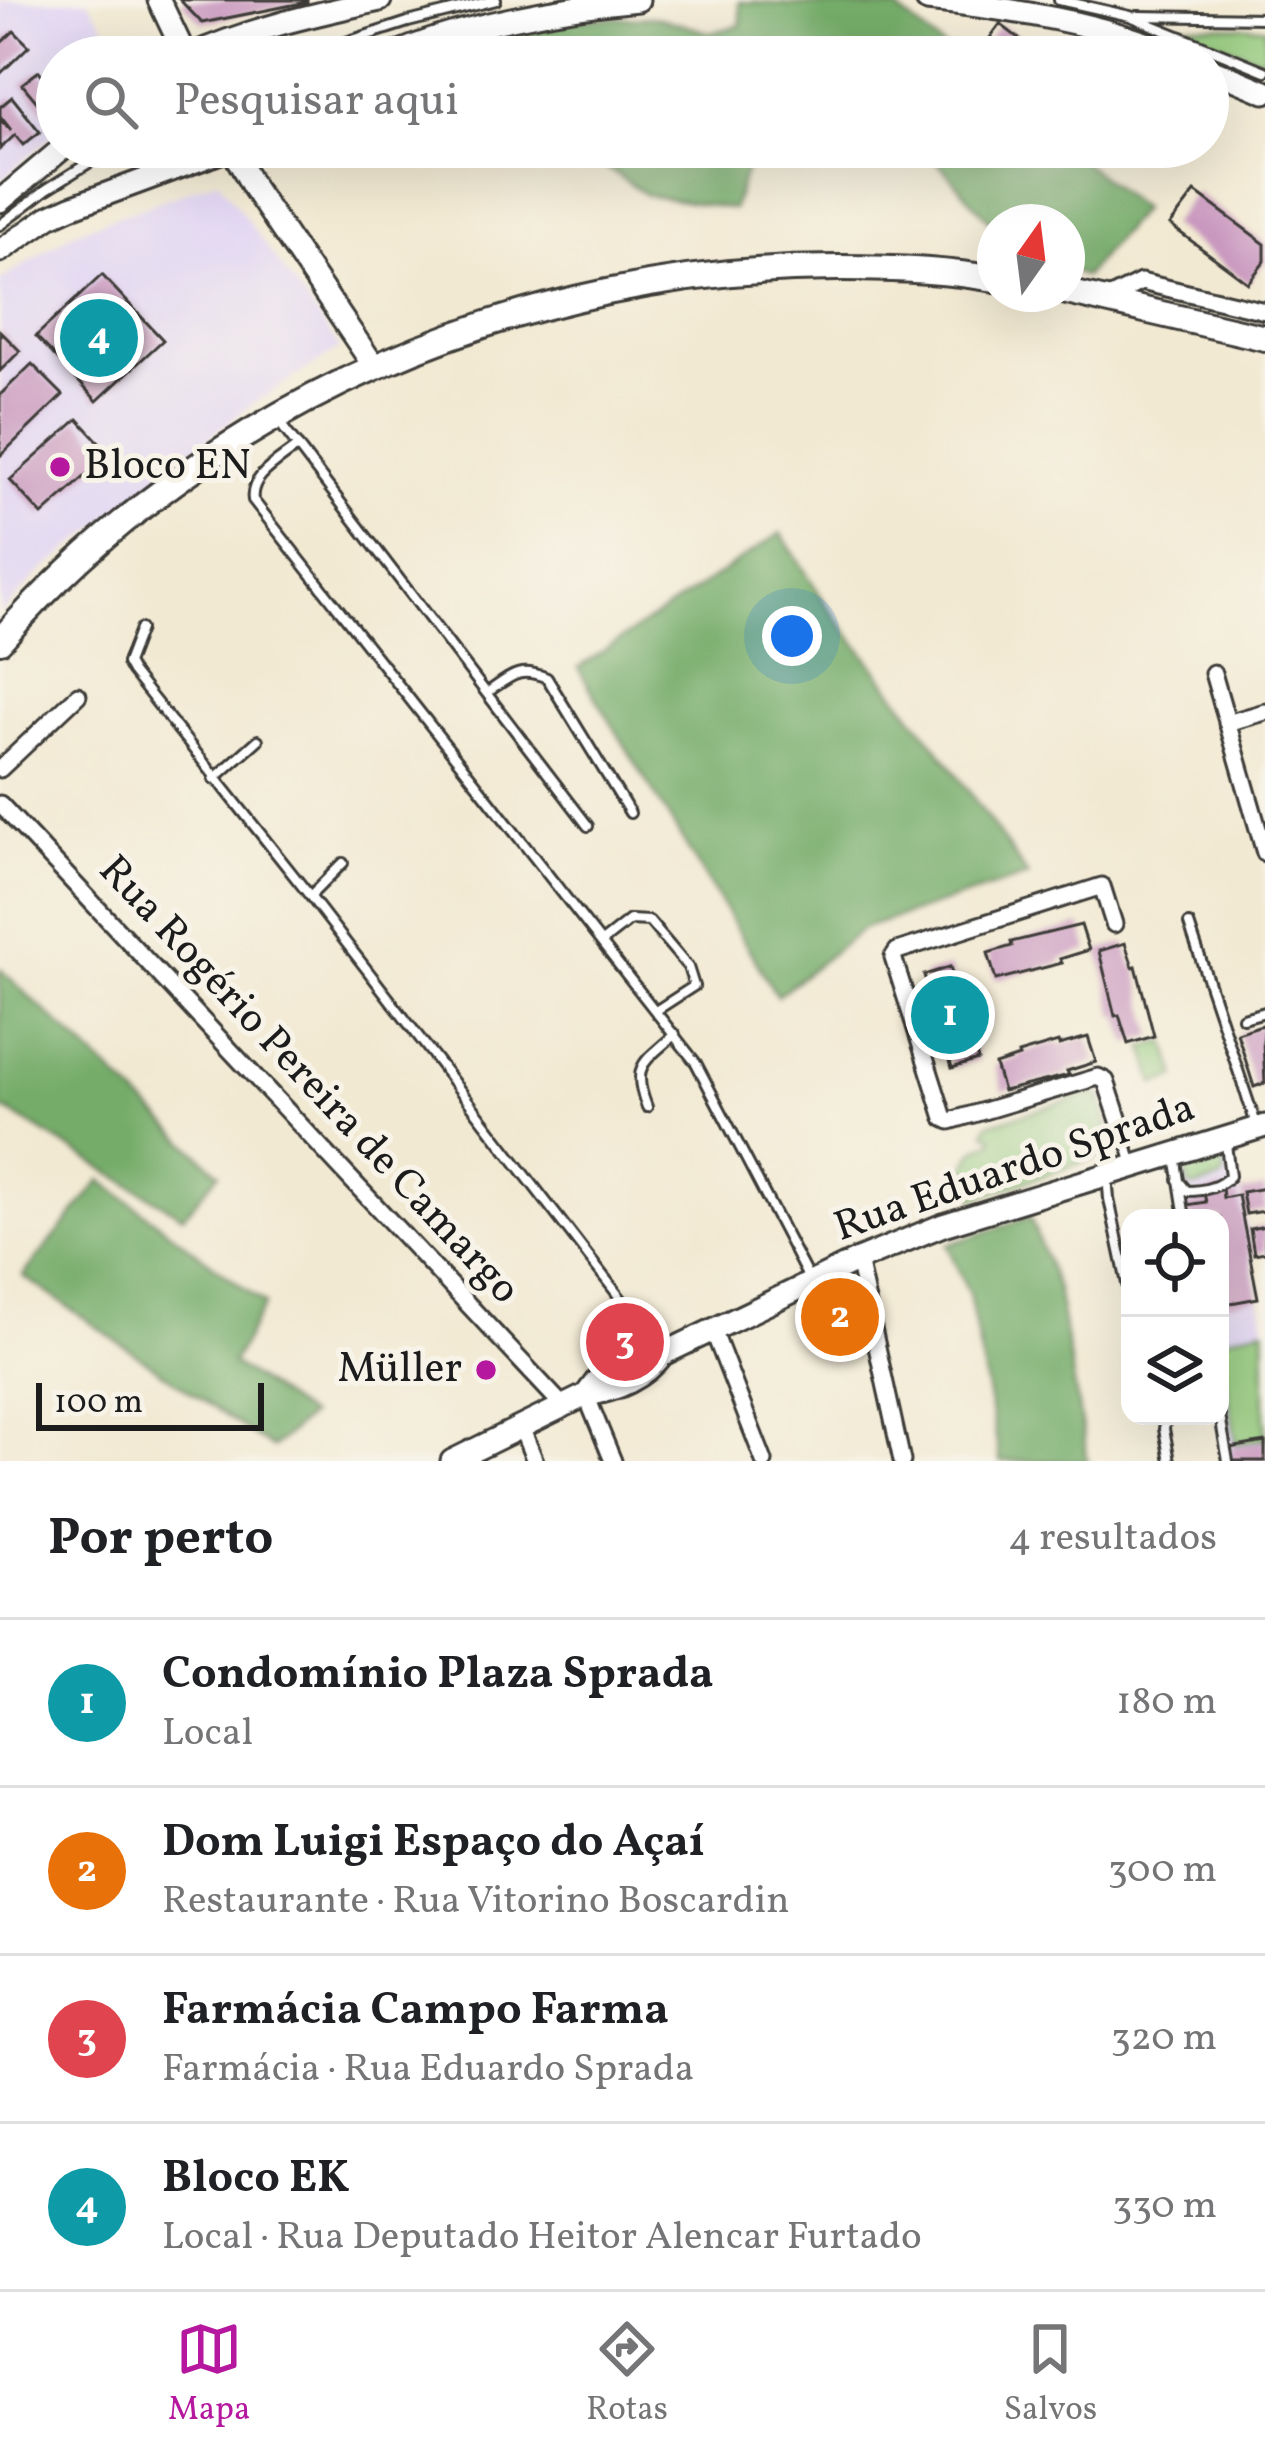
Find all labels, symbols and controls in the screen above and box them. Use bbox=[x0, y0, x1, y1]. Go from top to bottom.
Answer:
search box bbox=[36, 36, 1229, 168]
icon: search bbox=[78, 69, 144, 135]
text: Pesquisar aqui bbox=[174, 71, 459, 134]
north arrow bbox=[977, 204, 1085, 312]
pin: 4 bbox=[60, 293, 138, 383]
place label: Bloco EN bbox=[84, 438, 251, 497]
marker: Bloco EN bbox=[47, 454, 73, 480]
your location bbox=[762, 606, 822, 666]
street label: Rua Rogério Pereira de Camargo bbox=[84, 843, 532, 1319]
pin: 1 bbox=[911, 970, 989, 1060]
street label: Rua Eduardo Sprada bbox=[827, 1080, 1203, 1258]
map controls bbox=[1121, 1209, 1229, 1425]
button: locate bbox=[1121, 1209, 1229, 1317]
pin: 2 bbox=[801, 1272, 879, 1362]
pin: 3 bbox=[586, 1297, 664, 1387]
button: layers bbox=[1121, 1317, 1229, 1425]
place label: Müller bbox=[337, 1341, 462, 1400]
marker: Müller bbox=[473, 1357, 499, 1383]
scale bar bbox=[36, 1377, 264, 1430]
text: 100 m bbox=[54, 1381, 143, 1427]
text: Por perto bbox=[48, 1504, 273, 1575]
text: 4 resultados bbox=[1008, 1512, 1217, 1566]
text: Condomínio Plaza Sprada bbox=[162, 1644, 714, 1707]
text: 1 bbox=[79, 1676, 95, 1730]
text: 180 m bbox=[1116, 1676, 1217, 1730]
text: Local bbox=[162, 1707, 253, 1761]
text: Dom Luigi Espaço do Açaí bbox=[162, 1812, 705, 1875]
text: 2 bbox=[77, 1844, 97, 1898]
text: 300 m bbox=[1108, 1844, 1217, 1898]
text: Restaurante · Rua Vitorino Boscardin bbox=[162, 1875, 789, 1929]
text: Farmácia Campo Farma bbox=[162, 1980, 669, 2043]
text: 3 bbox=[77, 2012, 97, 2066]
text: 320 m bbox=[1111, 2012, 1217, 2066]
text: Farmácia · Rua Eduardo Sprada bbox=[162, 2043, 694, 2097]
text: Bloco EK bbox=[162, 2148, 350, 2211]
text: 4 bbox=[75, 2180, 99, 2234]
text: 330 m bbox=[1112, 2180, 1217, 2234]
text: Local · Rua Deputado Heitor Alencar Furtado bbox=[162, 2211, 922, 2265]
tab: Mapa bbox=[168, 2316, 250, 2434]
tab: Rotas bbox=[586, 2316, 668, 2434]
tab: Salvos bbox=[1004, 2316, 1097, 2434]

